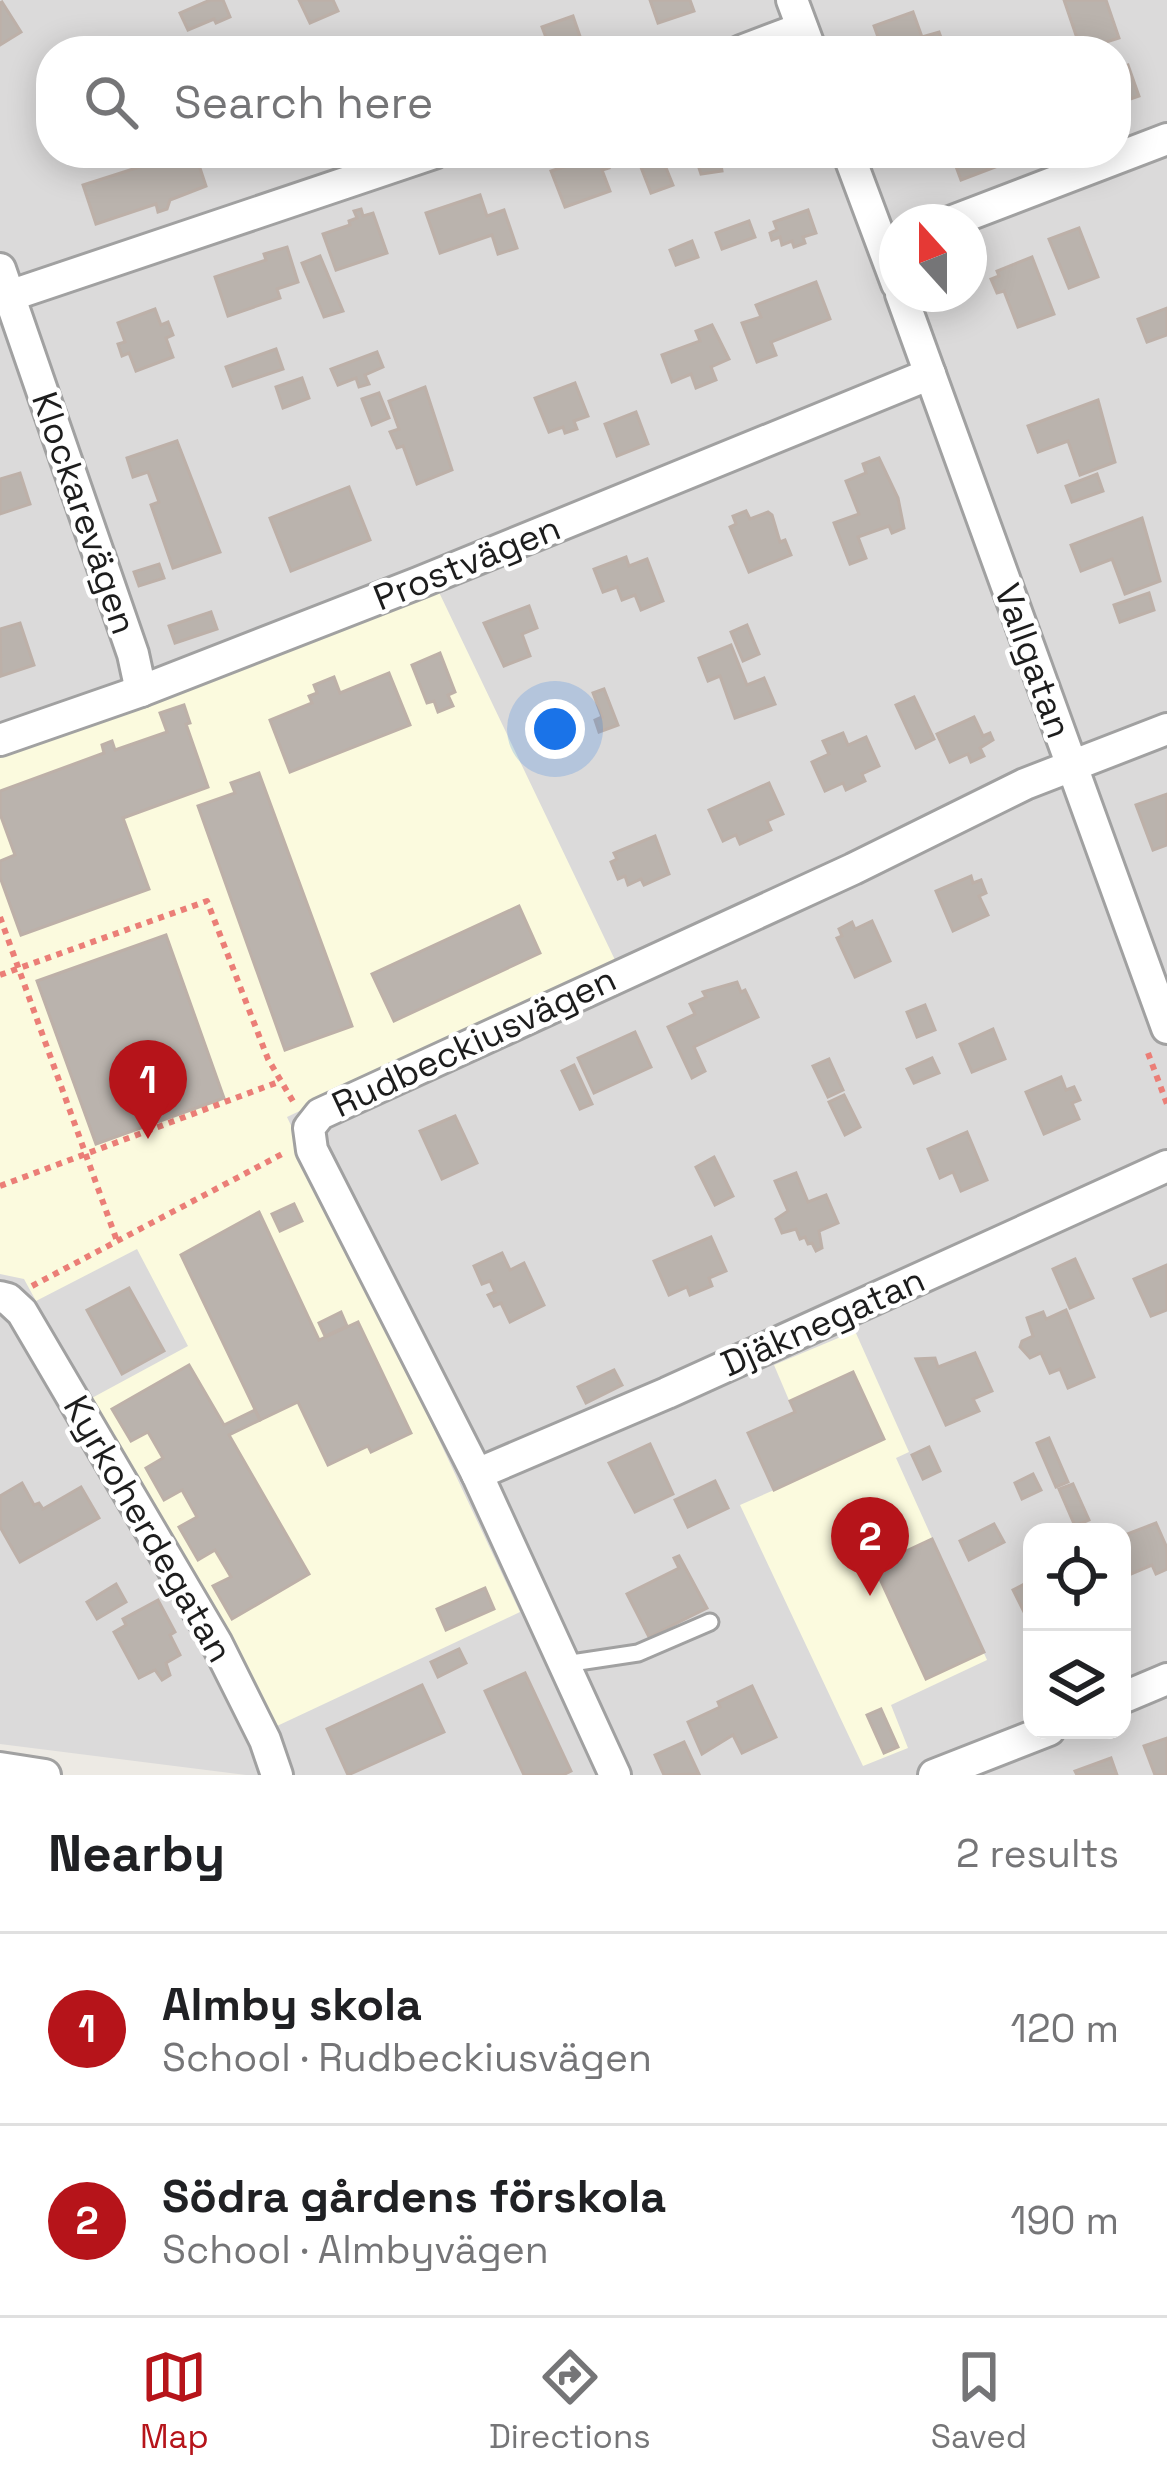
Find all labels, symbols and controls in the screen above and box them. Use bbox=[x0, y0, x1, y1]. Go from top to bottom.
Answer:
search box bbox=[36, 36, 1131, 168]
icon: search bbox=[78, 69, 144, 135]
text: Search here bbox=[174, 74, 433, 131]
north arrow bbox=[879, 204, 987, 312]
street label: Klockarevägen bbox=[21, 386, 147, 640]
street label: Prostvägen bbox=[367, 505, 567, 621]
street label: Vallgatan bbox=[984, 577, 1082, 745]
your location bbox=[525, 699, 585, 759]
street label: Rudbeckiusvägen bbox=[325, 956, 623, 1128]
pin: 1 bbox=[109, 1040, 187, 1139]
street label: Djäknegatan bbox=[714, 1257, 932, 1387]
street label: Kyrkoherdegatan bbox=[53, 1387, 243, 1671]
pin: 2 bbox=[831, 1497, 909, 1596]
map controls bbox=[1023, 1523, 1131, 1739]
button: locate bbox=[1023, 1523, 1131, 1631]
button: layers bbox=[1023, 1631, 1131, 1739]
text: Nearby bbox=[48, 1821, 225, 1886]
text: 2 results bbox=[956, 1829, 1119, 1878]
text: Almby skola bbox=[162, 1976, 422, 2033]
text: 1 bbox=[78, 2004, 96, 2053]
text: 120 m bbox=[1011, 2004, 1119, 2053]
text: School · Rudbeckiusvägen bbox=[162, 2033, 652, 2082]
text: Södra gårdens förskola bbox=[162, 2168, 666, 2225]
text: 2 bbox=[75, 2196, 99, 2245]
text: 190 m bbox=[1010, 2196, 1119, 2245]
text: School · Almbyvägen bbox=[162, 2225, 549, 2274]
tab: Map bbox=[140, 2344, 209, 2458]
tab: Directions bbox=[489, 2344, 651, 2458]
tab: Saved bbox=[931, 2344, 1027, 2458]

